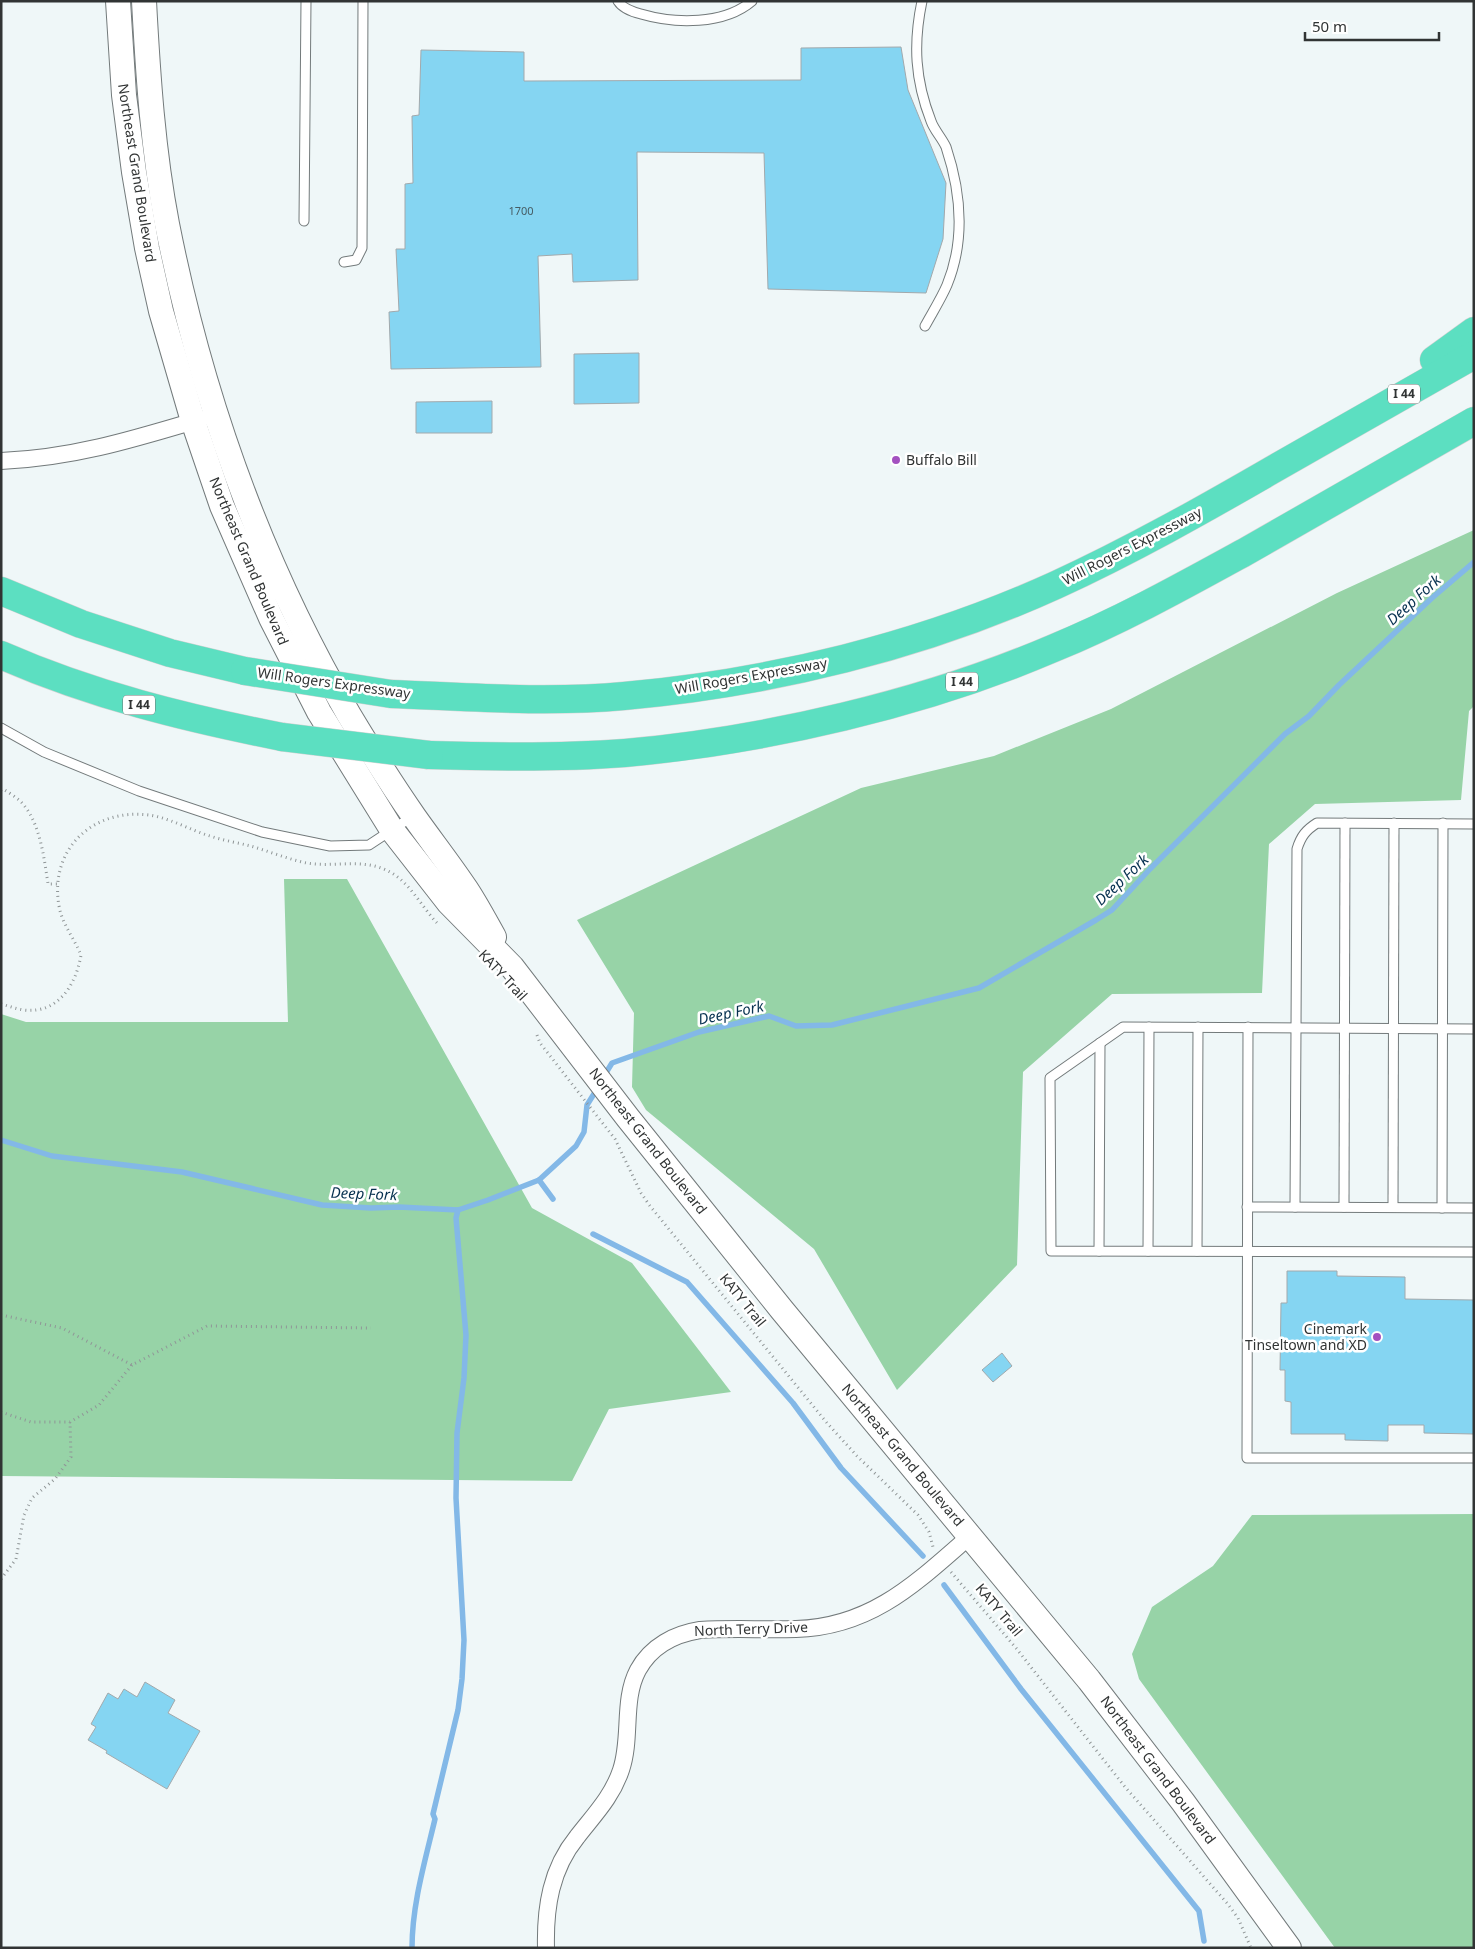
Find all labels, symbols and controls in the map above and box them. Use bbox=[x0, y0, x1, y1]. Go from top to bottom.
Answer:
scale bar bbox=[1305, 10, 1439, 42]
text: 50 m bbox=[1312, 16, 1347, 36]
street label: Northeast Grand Boulevard bbox=[114, 82, 161, 264]
house number: 1700 bbox=[508, 203, 534, 218]
road number: I 44 bbox=[1388, 384, 1420, 404]
place label: Buffalo Bill bbox=[906, 450, 977, 469]
marker: Buffalo Bill bbox=[890, 454, 902, 466]
street label: Northeast Grand Boulevard bbox=[205, 474, 294, 648]
street label: Will Rogers Expressway bbox=[1059, 502, 1205, 589]
water label: Deep Fork bbox=[1382, 569, 1445, 629]
street label: Will Rogers Expressway bbox=[673, 653, 829, 698]
street label: Will Rogers Expressway bbox=[257, 662, 412, 703]
road number: I 44 bbox=[946, 672, 978, 692]
road number: I 44 bbox=[123, 696, 155, 714]
water label: Deep Fork bbox=[1090, 849, 1153, 909]
street label: KATY Trail bbox=[475, 945, 532, 1004]
water label: Deep Fork bbox=[696, 995, 766, 1029]
street label: Northeast Grand Boulevard bbox=[585, 1064, 712, 1218]
water label: Deep Fork bbox=[330, 1182, 398, 1204]
street label: KATY Trail bbox=[716, 1269, 771, 1330]
place label: Cinemark Tinseltown and XD bbox=[1245, 1319, 1368, 1354]
marker: Cinemark Tinseltown and XD bbox=[1371, 1331, 1383, 1343]
street label: Northeast Grand Boulevard bbox=[838, 1379, 969, 1530]
street label: KATY Trail bbox=[972, 1579, 1027, 1640]
street label: North Terry Drive bbox=[694, 1617, 808, 1640]
street label: Northeast Grand Boulevard bbox=[1096, 1692, 1220, 1848]

